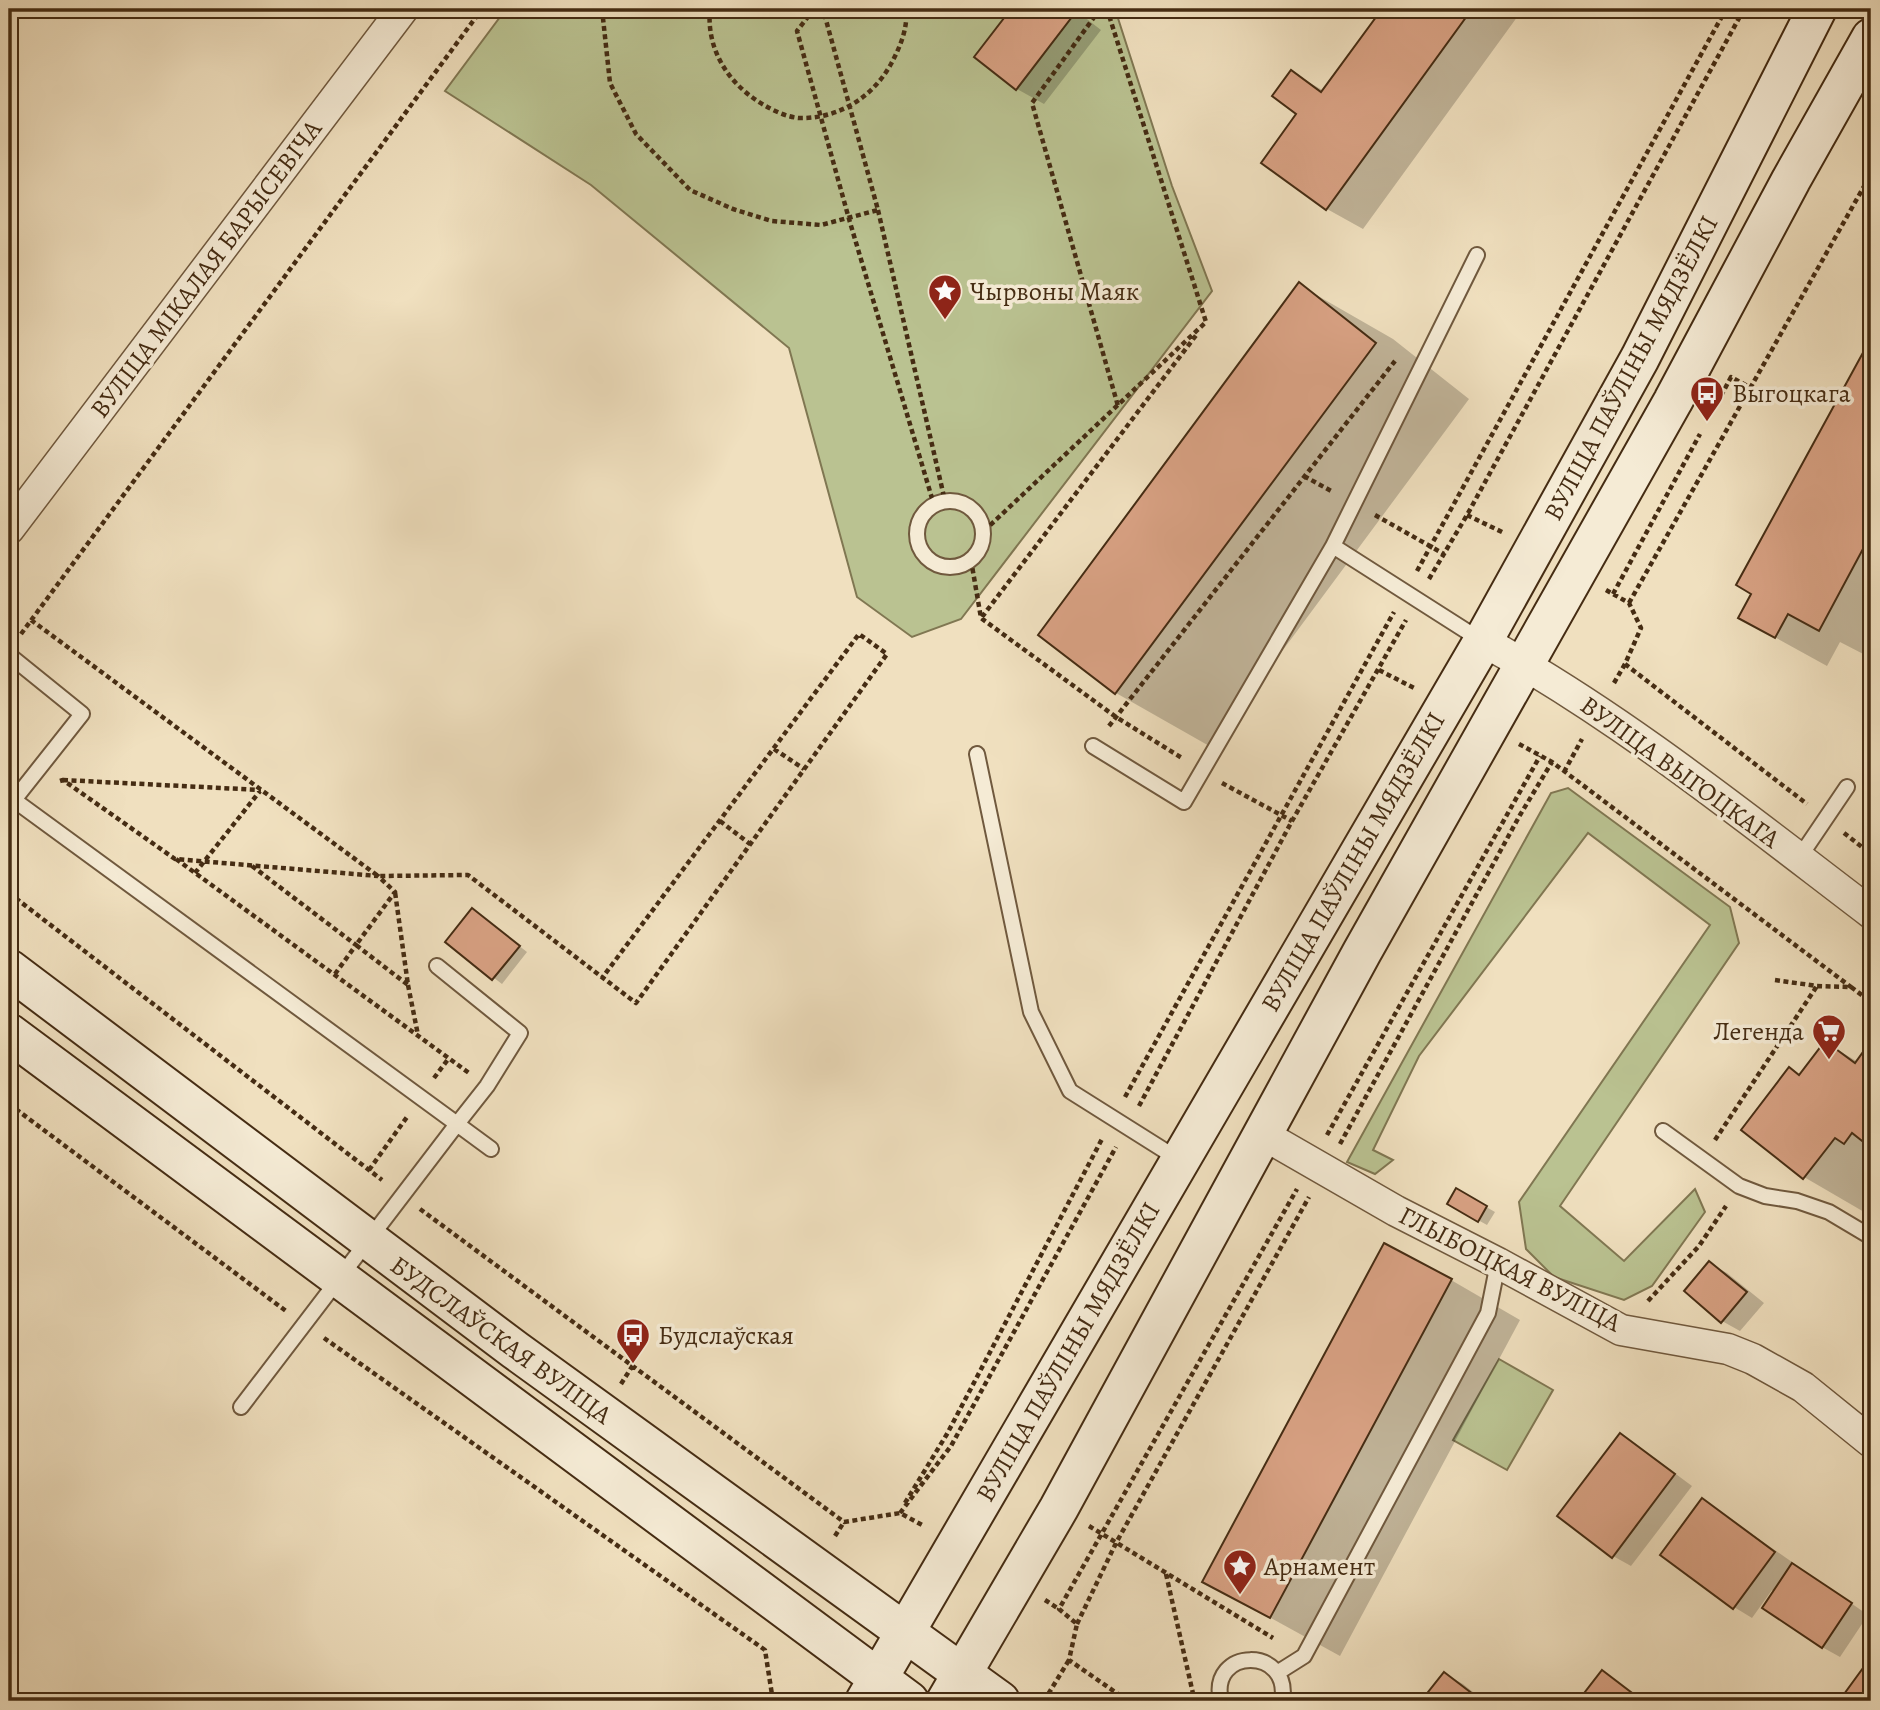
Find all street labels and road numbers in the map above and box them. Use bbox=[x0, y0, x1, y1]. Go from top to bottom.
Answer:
street label: ВУЛІЦА МІКАЛАЯ БАРЫСЕВІЧА bbox=[82, 112, 330, 425]
street label: ВУЛІЦА ПАЎЛІНЫ МЯДЗЁЛКІ bbox=[1536, 209, 1726, 527]
street label: ВУЛІЦА ВЫГОЦКАГА bbox=[1573, 688, 1787, 857]
street label: ВУЛІЦА ПАЎЛІНЫ МЯДЗЁЛКІ bbox=[1253, 706, 1453, 1018]
street label: ВУЛІЦА ПАЎЛІНЫ МЯДЗЁЛКІ bbox=[968, 1196, 1168, 1508]
street label: ГЛЫБОЦКАЯ ВУЛІЦА bbox=[1393, 1198, 1628, 1341]
street label: БУДСЛАЎСКАЯ ВУЛІЦА bbox=[383, 1248, 620, 1433]

